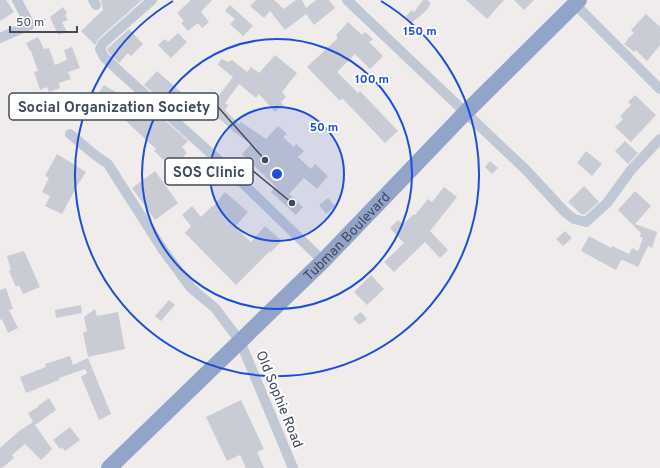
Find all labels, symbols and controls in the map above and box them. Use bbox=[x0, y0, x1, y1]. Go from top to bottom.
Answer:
scale bar bbox=[10, 8, 77, 34]
text: 50 m bbox=[16, 15, 44, 31]
text: 150 m bbox=[403, 24, 437, 40]
text: 100 m bbox=[355, 72, 389, 88]
callout: Social Organization Society bbox=[9, 93, 218, 120]
text: Social Organization Society bbox=[18, 99, 211, 118]
text: 50 m bbox=[310, 120, 338, 136]
callout: SOS Clinic bbox=[165, 158, 253, 185]
text: SOS Clinic bbox=[173, 164, 245, 183]
centre of rings bbox=[270, 167, 284, 181]
street label: Tubman Boulevard bbox=[301, 189, 395, 285]
street label: Old Sophie Road bbox=[251, 348, 306, 451]

